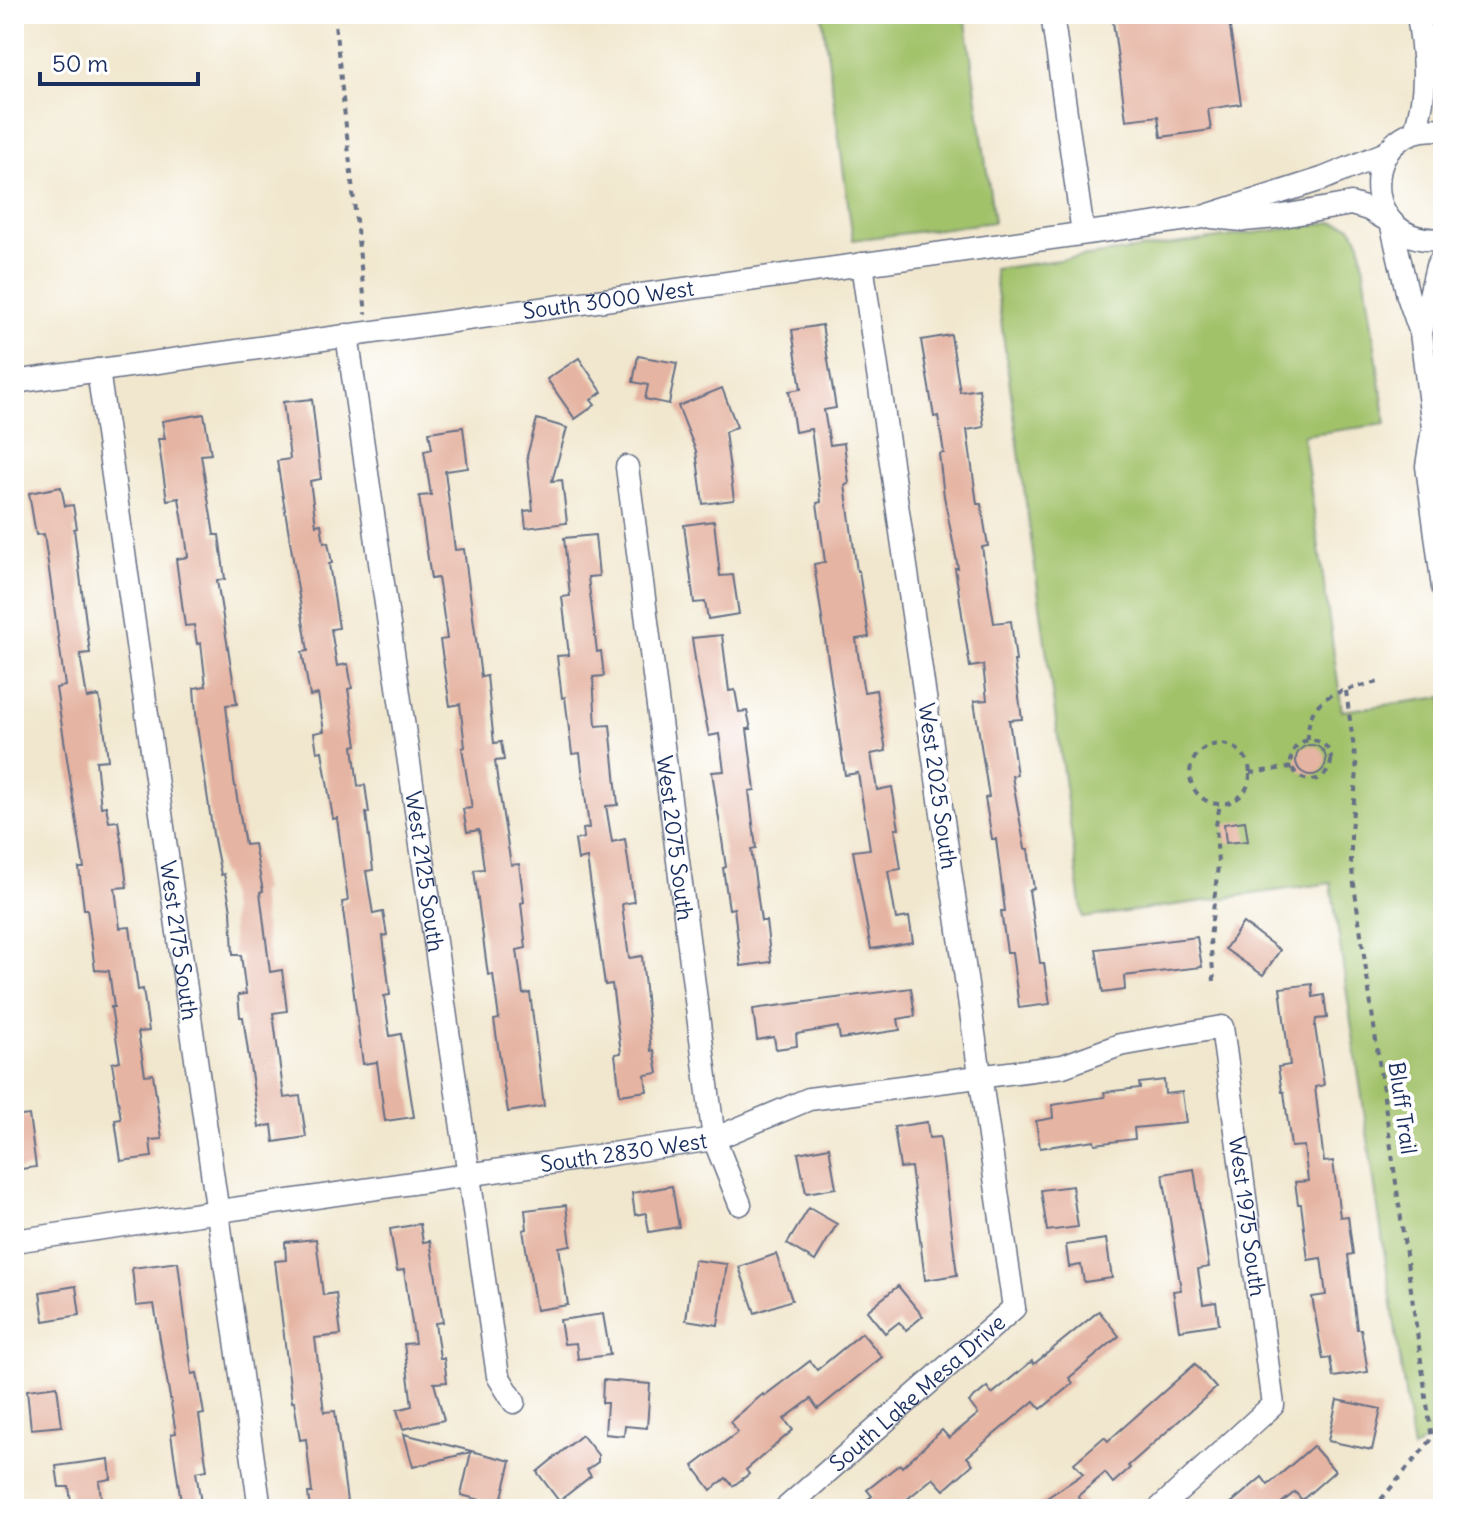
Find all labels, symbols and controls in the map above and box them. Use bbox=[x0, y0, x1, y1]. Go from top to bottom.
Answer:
scale bar bbox=[40, 36, 198, 86]
text: 50 m bbox=[52, 48, 108, 78]
street label: South 3000 West bbox=[521, 274, 696, 325]
street label: West 2025 South bbox=[912, 701, 964, 871]
street label: West 2075 South bbox=[650, 754, 700, 922]
street label: West 2125 South bbox=[399, 789, 450, 954]
street label: West 2175 South bbox=[154, 859, 204, 1022]
street label: Bluff Trail bbox=[1383, 1060, 1423, 1156]
street label: South 2830 West bbox=[538, 1126, 709, 1178]
street label: West 1975 South bbox=[1223, 1135, 1272, 1298]
street label: South Lake Mesa Drive bbox=[824, 1308, 1011, 1478]

